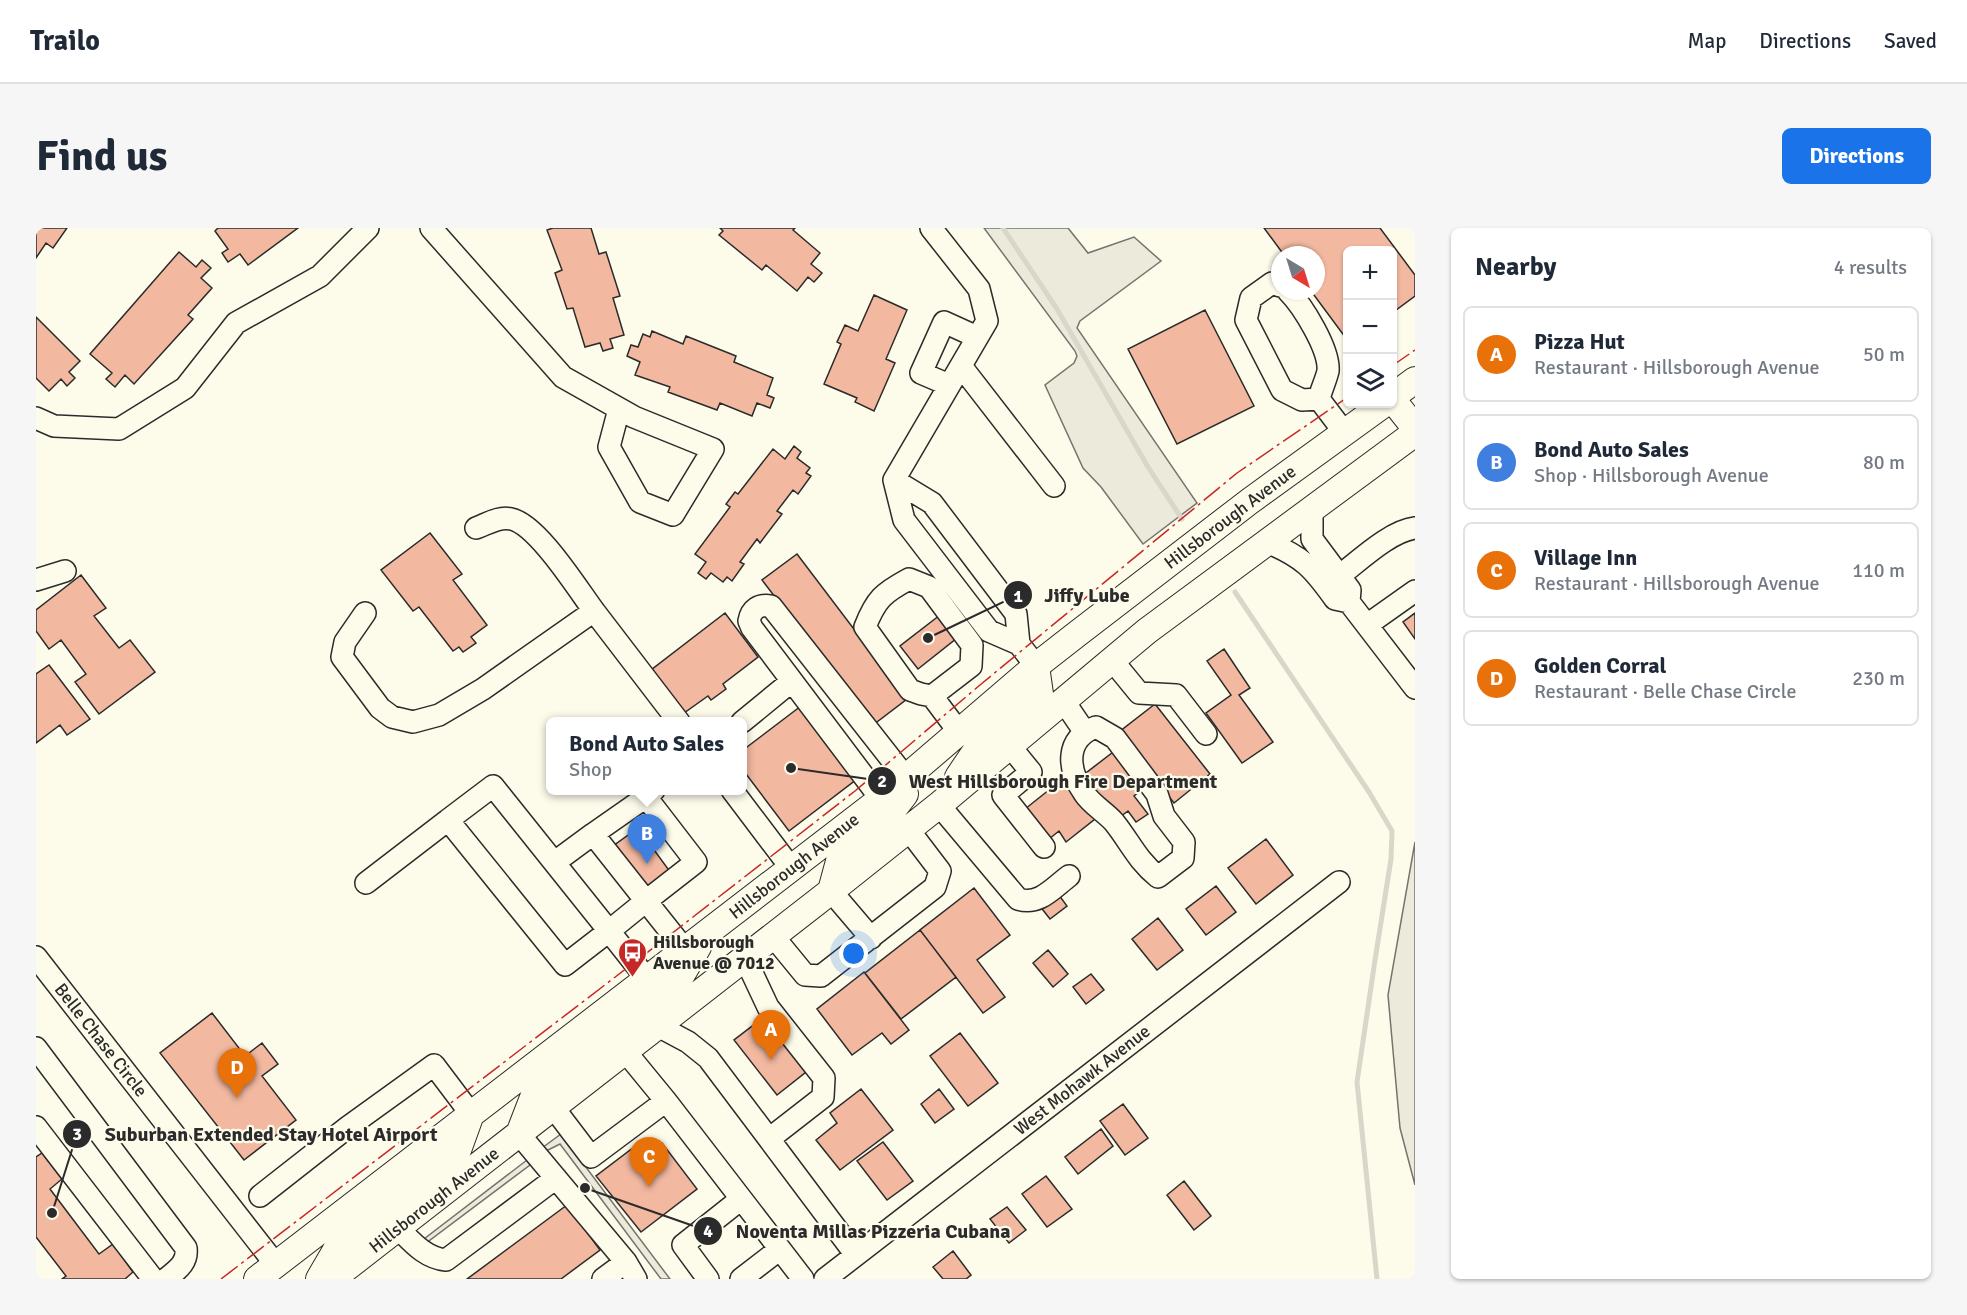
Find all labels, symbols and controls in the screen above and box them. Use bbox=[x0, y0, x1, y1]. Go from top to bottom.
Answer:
text: Trailo bbox=[30, 24, 100, 58]
text: Map bbox=[1688, 28, 1726, 54]
text: Directions bbox=[1759, 28, 1851, 54]
text: Saved bbox=[1884, 28, 1937, 54]
button: Directions bbox=[1782, 128, 1931, 184]
text: Find us bbox=[36, 131, 167, 182]
north arrow bbox=[1271, 246, 1325, 300]
map controls bbox=[1343, 246, 1397, 408]
button: + bbox=[1343, 246, 1397, 300]
text: Nearby bbox=[1475, 251, 1556, 283]
text: 4 results bbox=[1834, 255, 1907, 280]
button: − bbox=[1343, 300, 1397, 354]
text: Pizza Hut bbox=[1534, 328, 1625, 355]
text: A bbox=[1490, 342, 1503, 367]
text: 50 m bbox=[1863, 342, 1905, 367]
button: layers bbox=[1343, 354, 1397, 408]
text: Restaurant · Hillsborough Avenue bbox=[1534, 355, 1820, 380]
text: Bond Auto Sales bbox=[1534, 436, 1689, 463]
text: B bbox=[1490, 450, 1503, 475]
text: 80 m bbox=[1863, 450, 1905, 475]
street label: Hillsborough Avenue bbox=[1160, 460, 1300, 574]
text: Shop · Hillsborough Avenue bbox=[1534, 463, 1769, 488]
text: Village Inn bbox=[1534, 544, 1637, 571]
text: C bbox=[1490, 558, 1503, 583]
text: 110 m bbox=[1852, 558, 1905, 583]
text: Restaurant · Hillsborough Avenue bbox=[1534, 571, 1820, 596]
callout: Jiffy Lube bbox=[1003, 576, 1142, 614]
text: Jiffy Lube bbox=[1044, 583, 1130, 608]
text: 1 bbox=[1013, 585, 1023, 607]
text: Golden Corral bbox=[1534, 652, 1666, 679]
text: D bbox=[1490, 666, 1503, 691]
text: 230 m bbox=[1852, 666, 1905, 691]
text: Restaurant · Belle Chase Circle bbox=[1534, 679, 1796, 704]
popup bbox=[546, 717, 747, 795]
text: Bond Auto Sales bbox=[569, 730, 724, 757]
text: Shop bbox=[569, 757, 612, 782]
callout: West Hillsborough Fire Department bbox=[867, 762, 1229, 800]
text: West Hillsborough Fire Department bbox=[909, 769, 1218, 794]
text: 2 bbox=[877, 770, 887, 792]
street label: Hillsborough Avenue bbox=[725, 808, 863, 924]
pin: B bbox=[628, 814, 666, 864]
place label: Hillsborough Avenue @ 7012 bbox=[653, 931, 775, 974]
bus stop icon: Hillsborough Avenue @ 7012 bbox=[616, 936, 648, 978]
your location bbox=[839, 939, 868, 968]
street label: Belle Chase Circle bbox=[50, 979, 152, 1101]
pin: A bbox=[752, 1010, 790, 1060]
street label: West Mohawk Avenue bbox=[1010, 1020, 1154, 1140]
pin: D bbox=[218, 1048, 256, 1098]
callout: Suburban Extended Stay Hotel Airport bbox=[62, 1115, 449, 1153]
text: Suburban Extended Stay Hotel Airport bbox=[105, 1122, 438, 1147]
text: 3 bbox=[72, 1123, 82, 1145]
pin: C bbox=[630, 1138, 668, 1187]
street label: Hillsborough Avenue bbox=[365, 1142, 503, 1258]
callout: Noventa Millas Pizzeria Cubana bbox=[693, 1212, 1022, 1250]
text: Noventa Millas Pizzeria Cubana bbox=[736, 1219, 1010, 1244]
text: 4 bbox=[703, 1220, 713, 1242]

